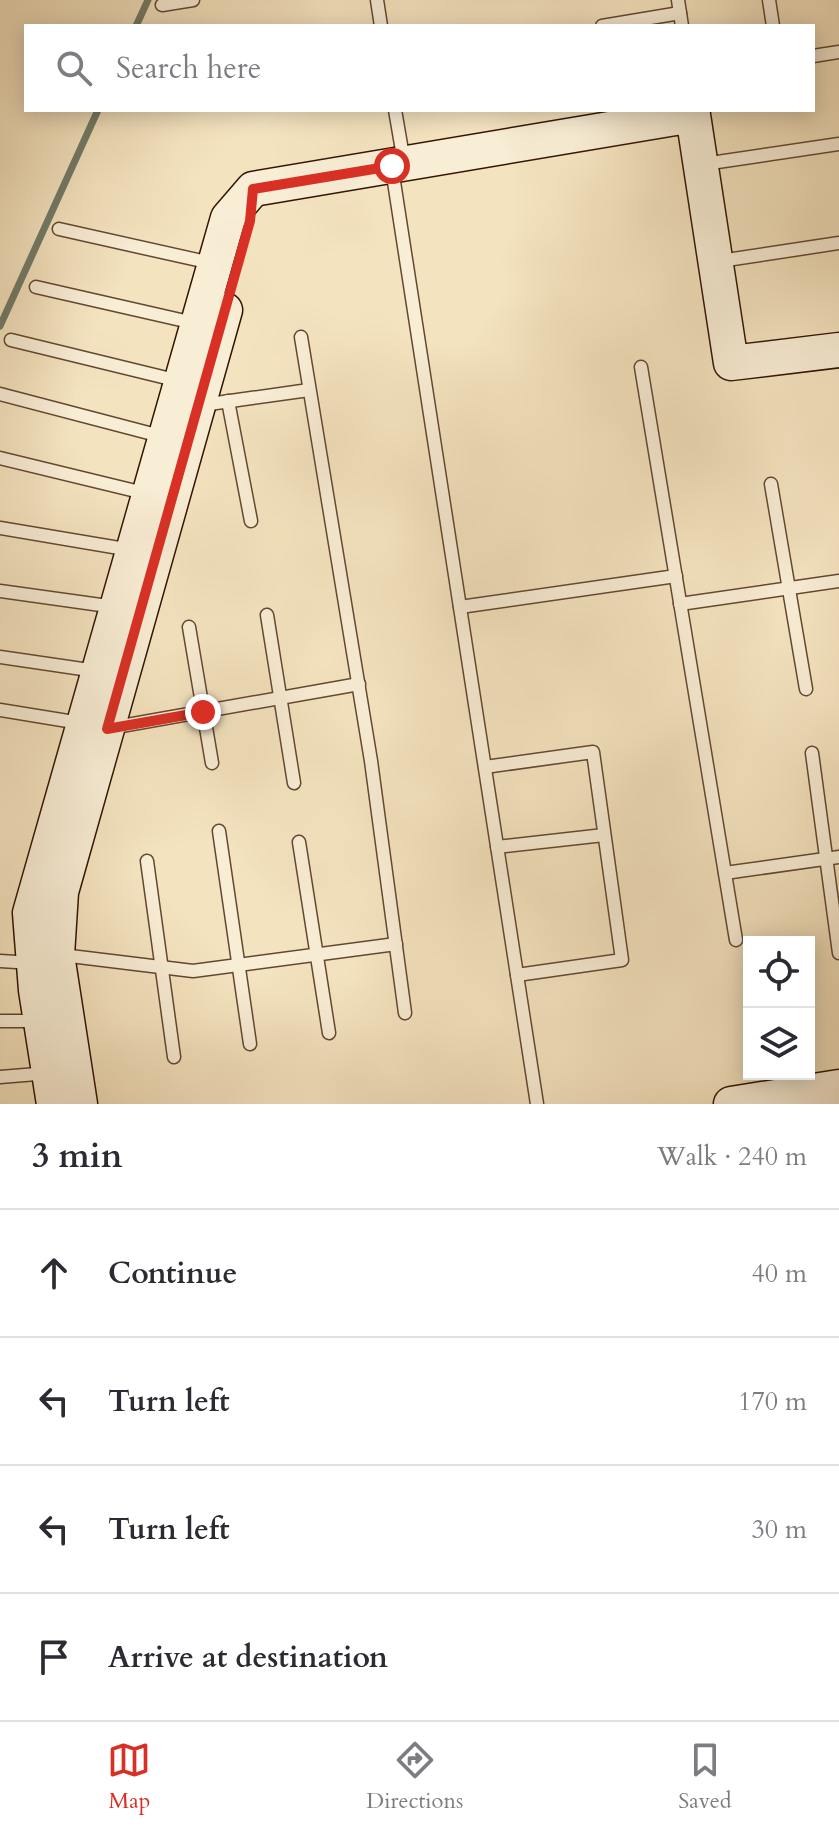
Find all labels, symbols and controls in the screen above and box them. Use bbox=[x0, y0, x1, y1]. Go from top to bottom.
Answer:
search box bbox=[24, 24, 815, 112]
icon: search bbox=[52, 46, 96, 90]
text: Search here bbox=[116, 48, 261, 89]
route start bbox=[374, 148, 410, 184]
route end bbox=[185, 694, 221, 730]
map controls bbox=[743, 936, 815, 1080]
button: locate bbox=[743, 936, 815, 1008]
button: layers bbox=[743, 1008, 815, 1080]
text: 3 min bbox=[32, 1133, 123, 1179]
text: Walk · 240 m bbox=[657, 1139, 807, 1174]
icon: ahead bbox=[32, 1251, 76, 1295]
text: Continue bbox=[108, 1253, 237, 1294]
text: 40 m bbox=[751, 1256, 807, 1291]
icon: left bbox=[32, 1379, 76, 1423]
text: Turn left bbox=[108, 1381, 230, 1422]
text: 170 m bbox=[738, 1384, 807, 1419]
icon: left bbox=[32, 1507, 76, 1551]
text: Turn left bbox=[108, 1509, 230, 1550]
text: 30 m bbox=[751, 1512, 807, 1547]
icon: arrive bbox=[32, 1635, 76, 1679]
text: Arrive at destination bbox=[108, 1637, 388, 1678]
tab: Map bbox=[107, 1738, 151, 1816]
tab: Directions bbox=[366, 1738, 463, 1816]
tab: Saved bbox=[678, 1738, 732, 1816]

